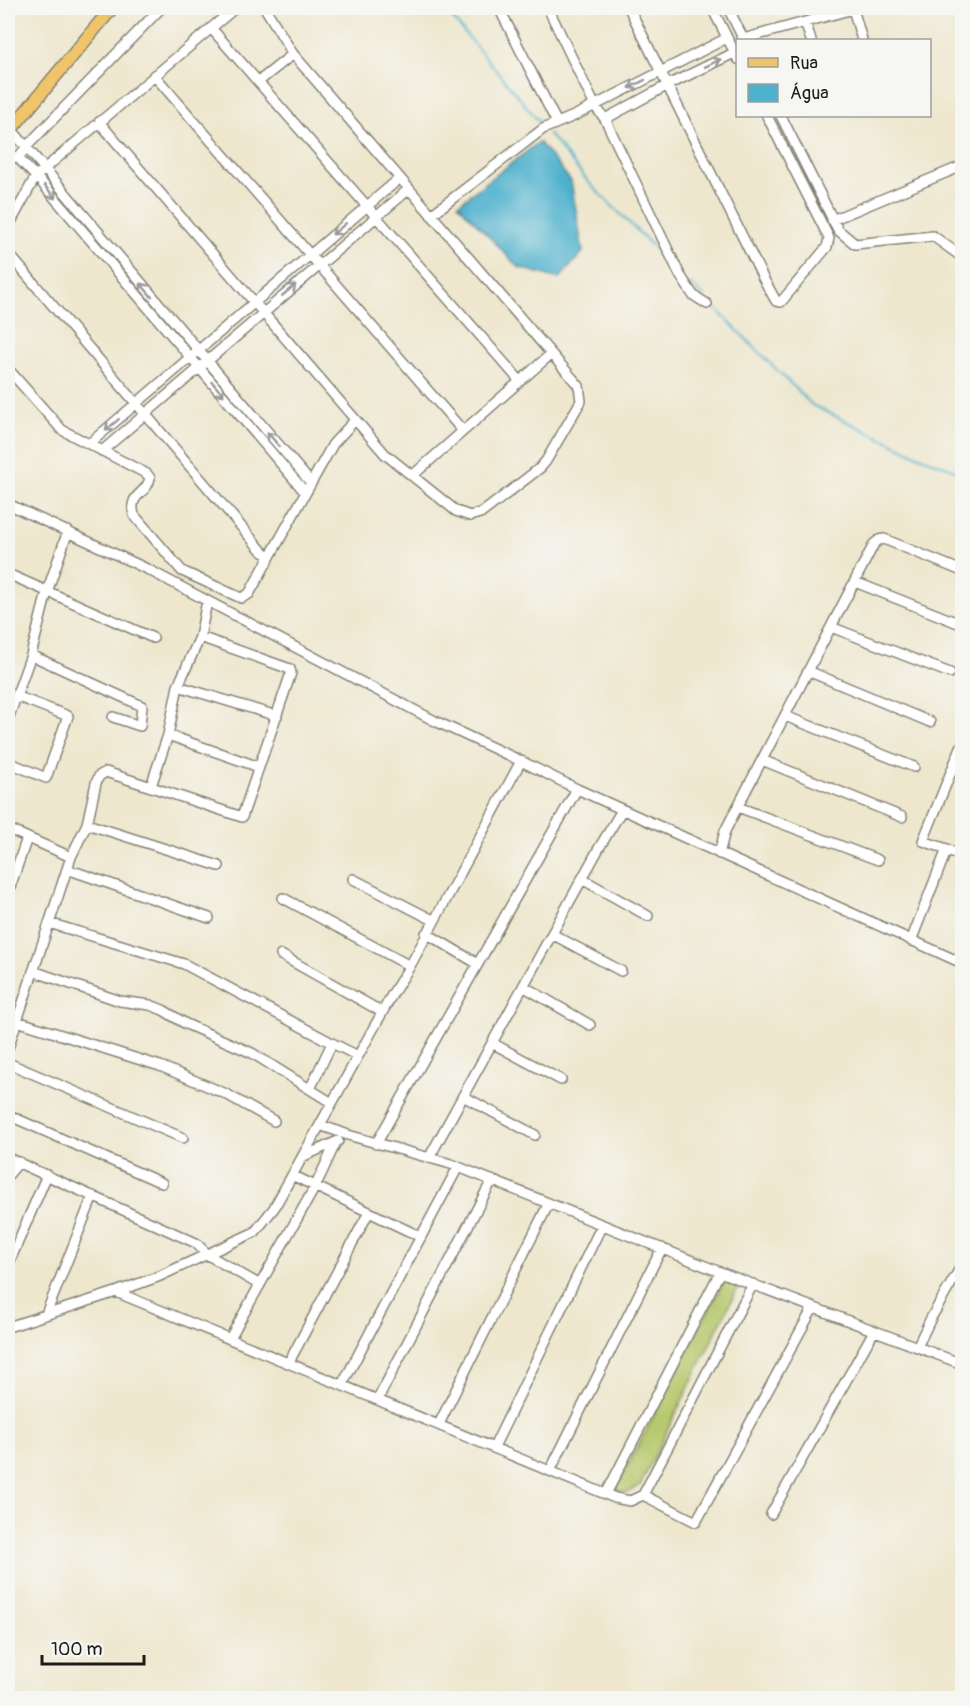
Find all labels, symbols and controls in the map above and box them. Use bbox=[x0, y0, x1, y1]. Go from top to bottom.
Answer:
legend bbox=[736, 39, 931, 117]
text: Rua bbox=[790, 52, 818, 75]
one-way arrow bbox=[704, 57, 722, 69]
one-way arrow bbox=[629, 79, 647, 90]
text: Água bbox=[790, 82, 829, 105]
one-way arrow bbox=[43, 184, 57, 199]
one-way arrow bbox=[332, 222, 347, 236]
one-way arrow bbox=[139, 283, 153, 298]
one-way arrow bbox=[281, 283, 296, 297]
one-way arrow bbox=[211, 381, 224, 397]
one-way arrow bbox=[104, 418, 120, 431]
one-way arrow bbox=[266, 431, 279, 447]
scale bar bbox=[42, 1628, 144, 1666]
text: 100 m bbox=[51, 1638, 103, 1661]

